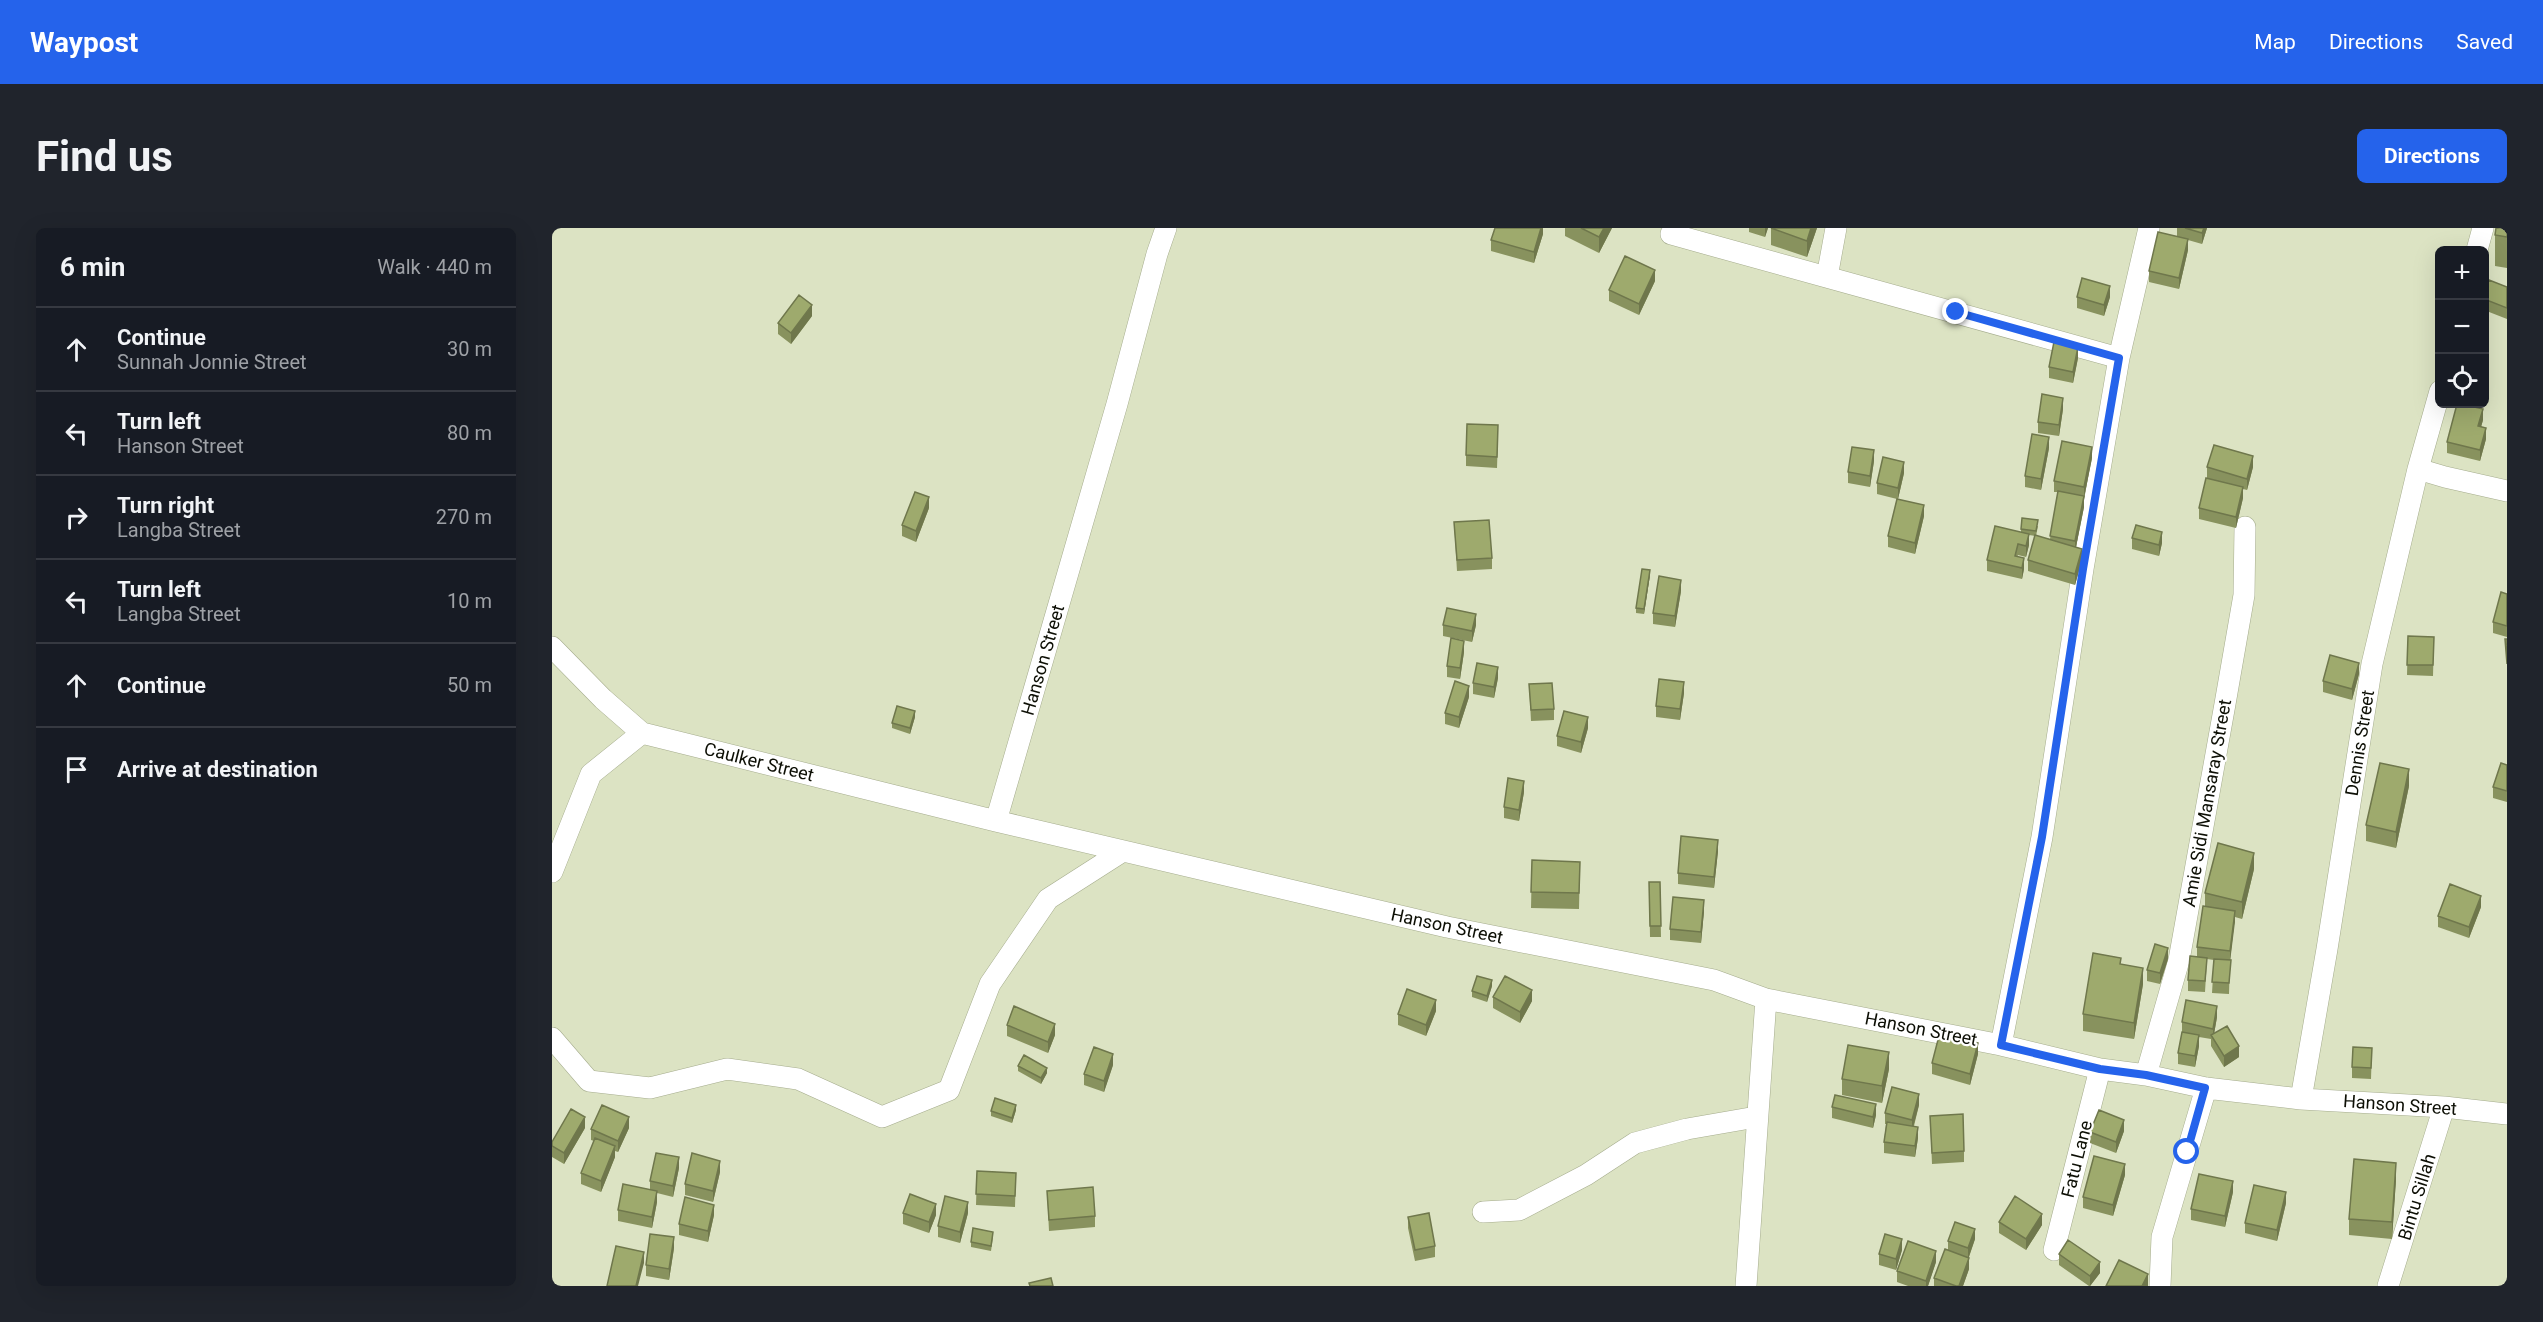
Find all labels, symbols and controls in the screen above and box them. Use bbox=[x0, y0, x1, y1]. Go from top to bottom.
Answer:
text: Waypost bbox=[30, 26, 138, 59]
text: Map bbox=[2254, 30, 2296, 54]
text: Directions bbox=[2329, 30, 2423, 54]
text: Saved bbox=[2456, 30, 2513, 54]
button: Directions bbox=[2357, 129, 2507, 183]
text: Find us bbox=[36, 132, 173, 181]
map controls bbox=[2435, 246, 2489, 408]
button: + bbox=[2435, 246, 2489, 300]
text: 6 min bbox=[60, 252, 125, 282]
text: Walk · 440 m bbox=[377, 255, 492, 279]
route end bbox=[1942, 298, 1968, 324]
button: − bbox=[2435, 300, 2489, 354]
text: Continue bbox=[117, 325, 206, 350]
icon: ahead bbox=[60, 333, 93, 366]
text: 30 m bbox=[447, 337, 492, 361]
text: Sunnah Jonnie Street bbox=[117, 350, 307, 374]
button: locate bbox=[2435, 354, 2489, 408]
text: Turn left bbox=[117, 409, 201, 434]
icon: left bbox=[60, 417, 93, 450]
text: 80 m bbox=[447, 421, 492, 445]
text: Hanson Street bbox=[117, 434, 244, 458]
text: Turn right bbox=[117, 493, 214, 518]
icon: right bbox=[60, 501, 93, 534]
text: 270 m bbox=[436, 505, 492, 529]
text: Langba Street bbox=[117, 518, 241, 542]
text: Turn left bbox=[117, 577, 201, 602]
icon: left bbox=[60, 585, 93, 618]
text: 10 m bbox=[447, 589, 492, 613]
text: Langba Street bbox=[117, 602, 241, 626]
street label: Hanson Street bbox=[1017, 602, 1068, 718]
icon: ahead bbox=[60, 669, 93, 702]
text: Continue bbox=[117, 673, 206, 698]
text: 50 m bbox=[447, 673, 492, 697]
street label: Dennis Street bbox=[2341, 688, 2378, 797]
street label: Amie Sidi Mansaray Street bbox=[2178, 697, 2235, 908]
street label: Caulker Street bbox=[702, 738, 816, 785]
icon: arrive bbox=[60, 753, 93, 786]
text: Arrive at destination bbox=[117, 757, 318, 782]
street label: Hanson Street bbox=[1389, 903, 1505, 948]
street label: Hanson Street bbox=[1863, 1007, 1979, 1050]
street label: Hanson Street bbox=[2342, 1090, 2458, 1119]
street label: Fatu Lane bbox=[2057, 1118, 2096, 1200]
route start bbox=[2173, 1138, 2199, 1164]
street label: Bintu Sillah bbox=[2393, 1151, 2440, 1243]

